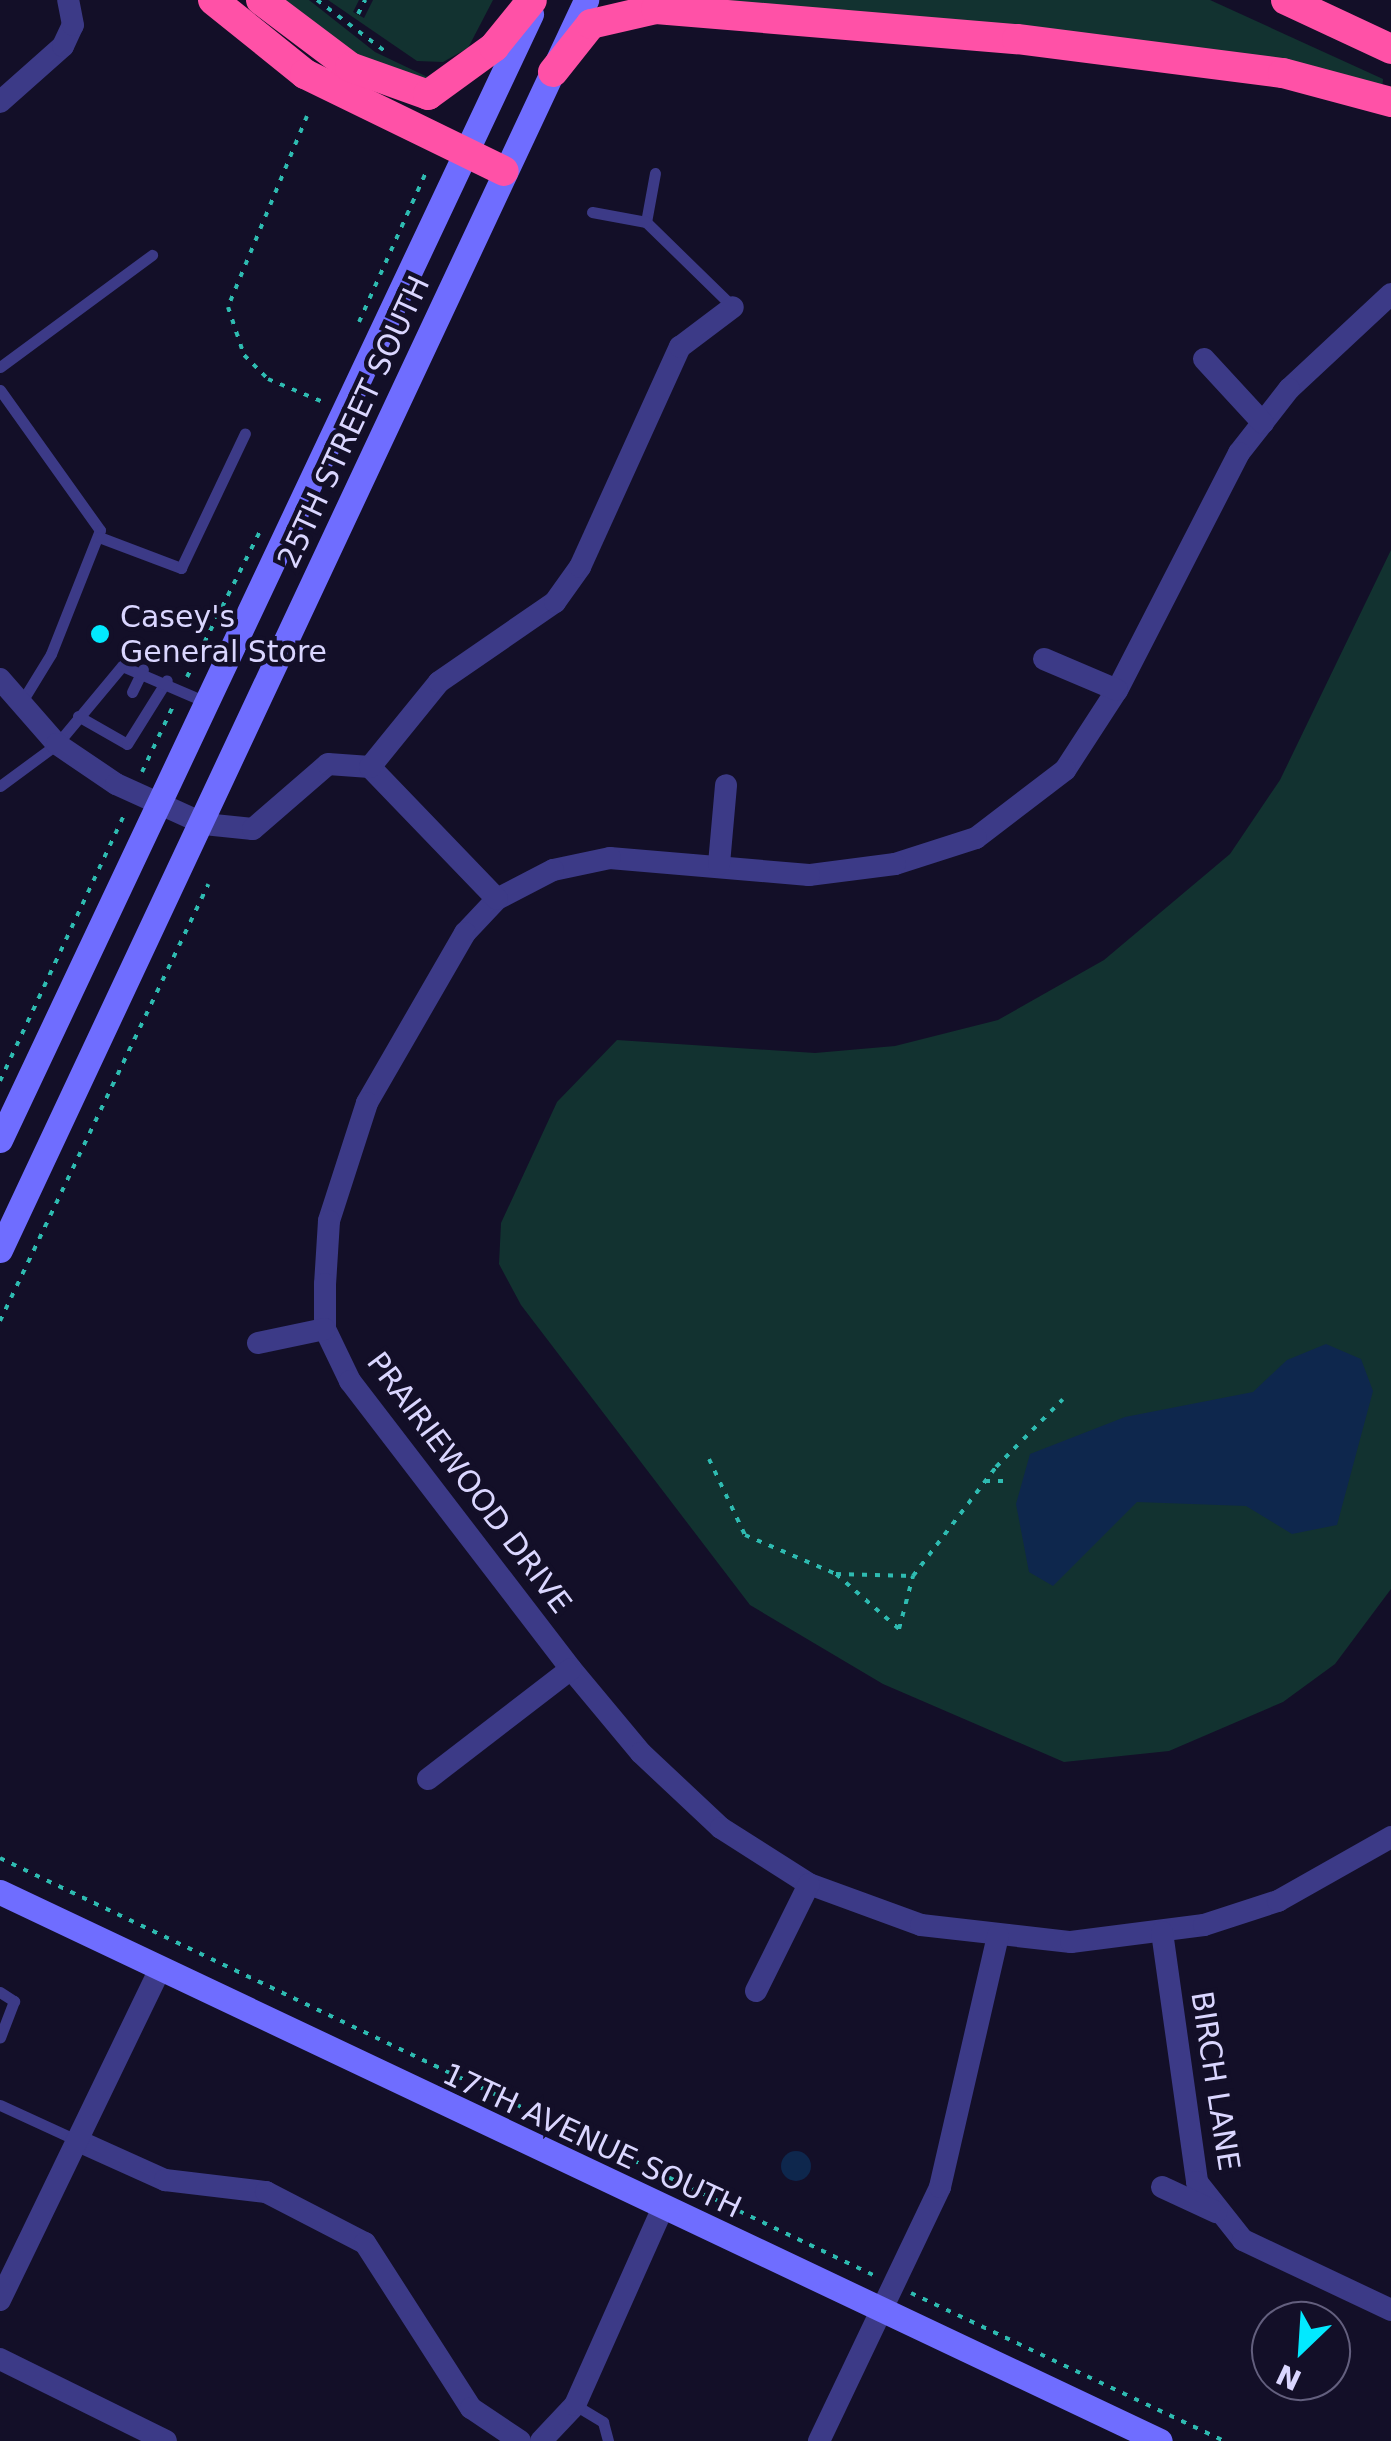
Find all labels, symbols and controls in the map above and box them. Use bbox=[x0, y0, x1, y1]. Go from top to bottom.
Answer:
street label: 25TH STREET SOUTH bbox=[270, 270, 438, 574]
place label: Casey's General Store bbox=[120, 599, 327, 670]
marker: Casey's General Store bbox=[89, 623, 111, 645]
street label: PRAIRIEWOOD DRIVE bbox=[359, 1345, 579, 1621]
street label: BIRCH LANE bbox=[1183, 1989, 1247, 2173]
street label: 17TH AVENUE SOUTH bbox=[437, 2056, 747, 2226]
north arrow bbox=[1251, 2301, 1351, 2401]
text: N bbox=[1271, 2357, 1307, 2397]

